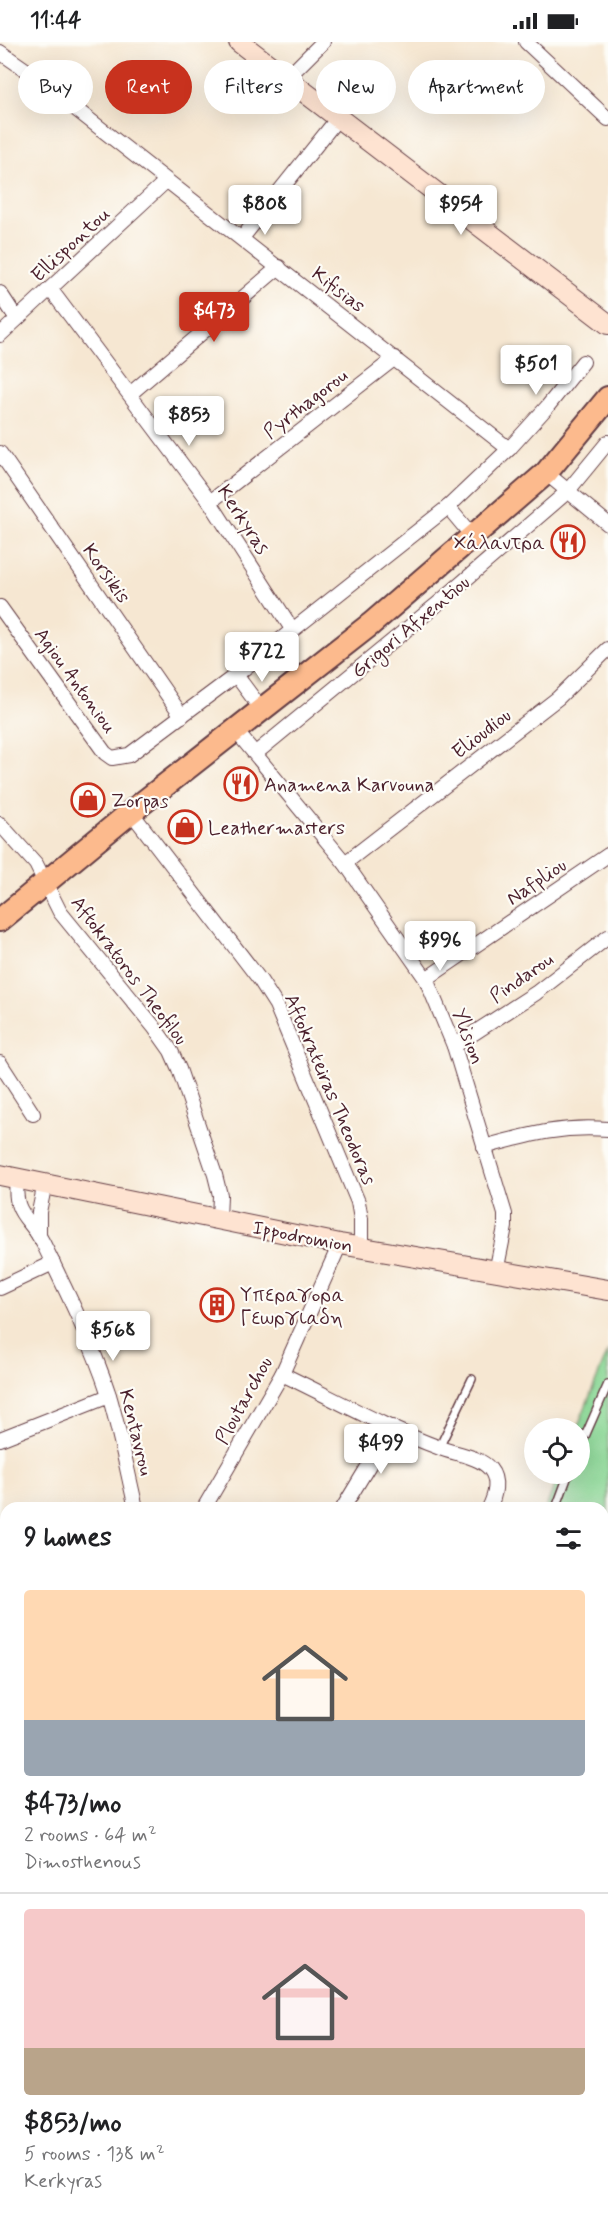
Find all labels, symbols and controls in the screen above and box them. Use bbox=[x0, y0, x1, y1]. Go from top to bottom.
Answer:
text: 11:44 bbox=[30, 7, 81, 35]
chip: Buy bbox=[18, 60, 93, 114]
chip: Rent bbox=[105, 60, 192, 114]
chip: Filters bbox=[204, 60, 304, 114]
chip: New bbox=[316, 60, 396, 114]
chip: Apartment bbox=[408, 60, 545, 114]
pin: $808 bbox=[229, 185, 301, 236]
pin: $954 bbox=[425, 185, 497, 236]
text: $808 bbox=[242, 191, 288, 218]
text: $954 bbox=[439, 191, 483, 218]
street label: Ellispontou bbox=[25, 201, 117, 289]
street label: Kifisias bbox=[306, 261, 371, 320]
pin: $473 bbox=[178, 292, 250, 343]
text: $473 bbox=[193, 298, 235, 325]
pin: $501 bbox=[500, 345, 572, 396]
text: $501 bbox=[515, 351, 558, 378]
street label: Pyrthagorou bbox=[258, 363, 354, 446]
pin: $853 bbox=[153, 396, 225, 447]
text: $853 bbox=[168, 402, 210, 429]
street label: Kerkyras bbox=[210, 480, 275, 560]
restaurant icon: Χάλαντρα bbox=[550, 524, 586, 560]
place label: Χάλαντρα bbox=[454, 530, 545, 557]
street label: Korsikis bbox=[75, 539, 136, 609]
street label: Grigori Afxentiou bbox=[346, 570, 477, 686]
street label: Agiou Antoniou bbox=[27, 622, 122, 739]
pin: $722 bbox=[226, 632, 298, 683]
text: $722 bbox=[239, 638, 285, 665]
street label: Elioudiou bbox=[447, 703, 517, 766]
restaurant icon: Anamena Karvouna bbox=[223, 766, 259, 802]
place label: Anamena Karvouna bbox=[264, 772, 434, 799]
shop icon: Zorpas bbox=[70, 782, 106, 818]
place label: Zorpas bbox=[111, 788, 169, 815]
shop icon: Leathermasters bbox=[167, 809, 203, 845]
place label: Leathermasters bbox=[208, 815, 345, 842]
street label: Nafpliou bbox=[501, 852, 572, 912]
street label: Aftokratoros Theofilou bbox=[64, 891, 194, 1051]
pin: $996 bbox=[404, 921, 476, 972]
text: $996 bbox=[419, 927, 461, 954]
street label: Pindarou bbox=[485, 946, 559, 1010]
street label: Aftokrateiras Theodoras bbox=[277, 990, 382, 1189]
street label: Ylision bbox=[445, 1005, 490, 1068]
street label: Ippodromion bbox=[250, 1215, 355, 1260]
place label: Υπεραγορα Γεωργιαδη bbox=[240, 1282, 344, 1332]
building icon: Υπεραγορα Γεωργιαδη bbox=[199, 1287, 235, 1323]
pin: $568 bbox=[77, 1311, 149, 1362]
text: $568 bbox=[90, 1317, 136, 1344]
street label: Ploutarchou bbox=[209, 1352, 280, 1450]
street label: Kentavrou bbox=[112, 1386, 159, 1478]
map controls bbox=[524, 1418, 590, 1484]
button: locate bbox=[524, 1418, 590, 1484]
pin: $499 bbox=[345, 1424, 417, 1475]
text: $499 bbox=[358, 1430, 404, 1457]
text: 9 homes bbox=[24, 1521, 112, 1555]
icon: filters bbox=[552, 1522, 585, 1555]
icon: home bbox=[251, 1629, 359, 1737]
text: $473/mo bbox=[24, 1788, 121, 1822]
text: 2 rooms · 64 m² bbox=[24, 1822, 157, 1849]
text: Dimosthenous bbox=[24, 1849, 141, 1876]
icon: home bbox=[251, 1948, 359, 2056]
text: $853/mo bbox=[24, 2107, 122, 2141]
text: 5 rooms · 138 m² bbox=[24, 2141, 165, 2168]
text: Kerkyras bbox=[24, 2168, 102, 2195]

